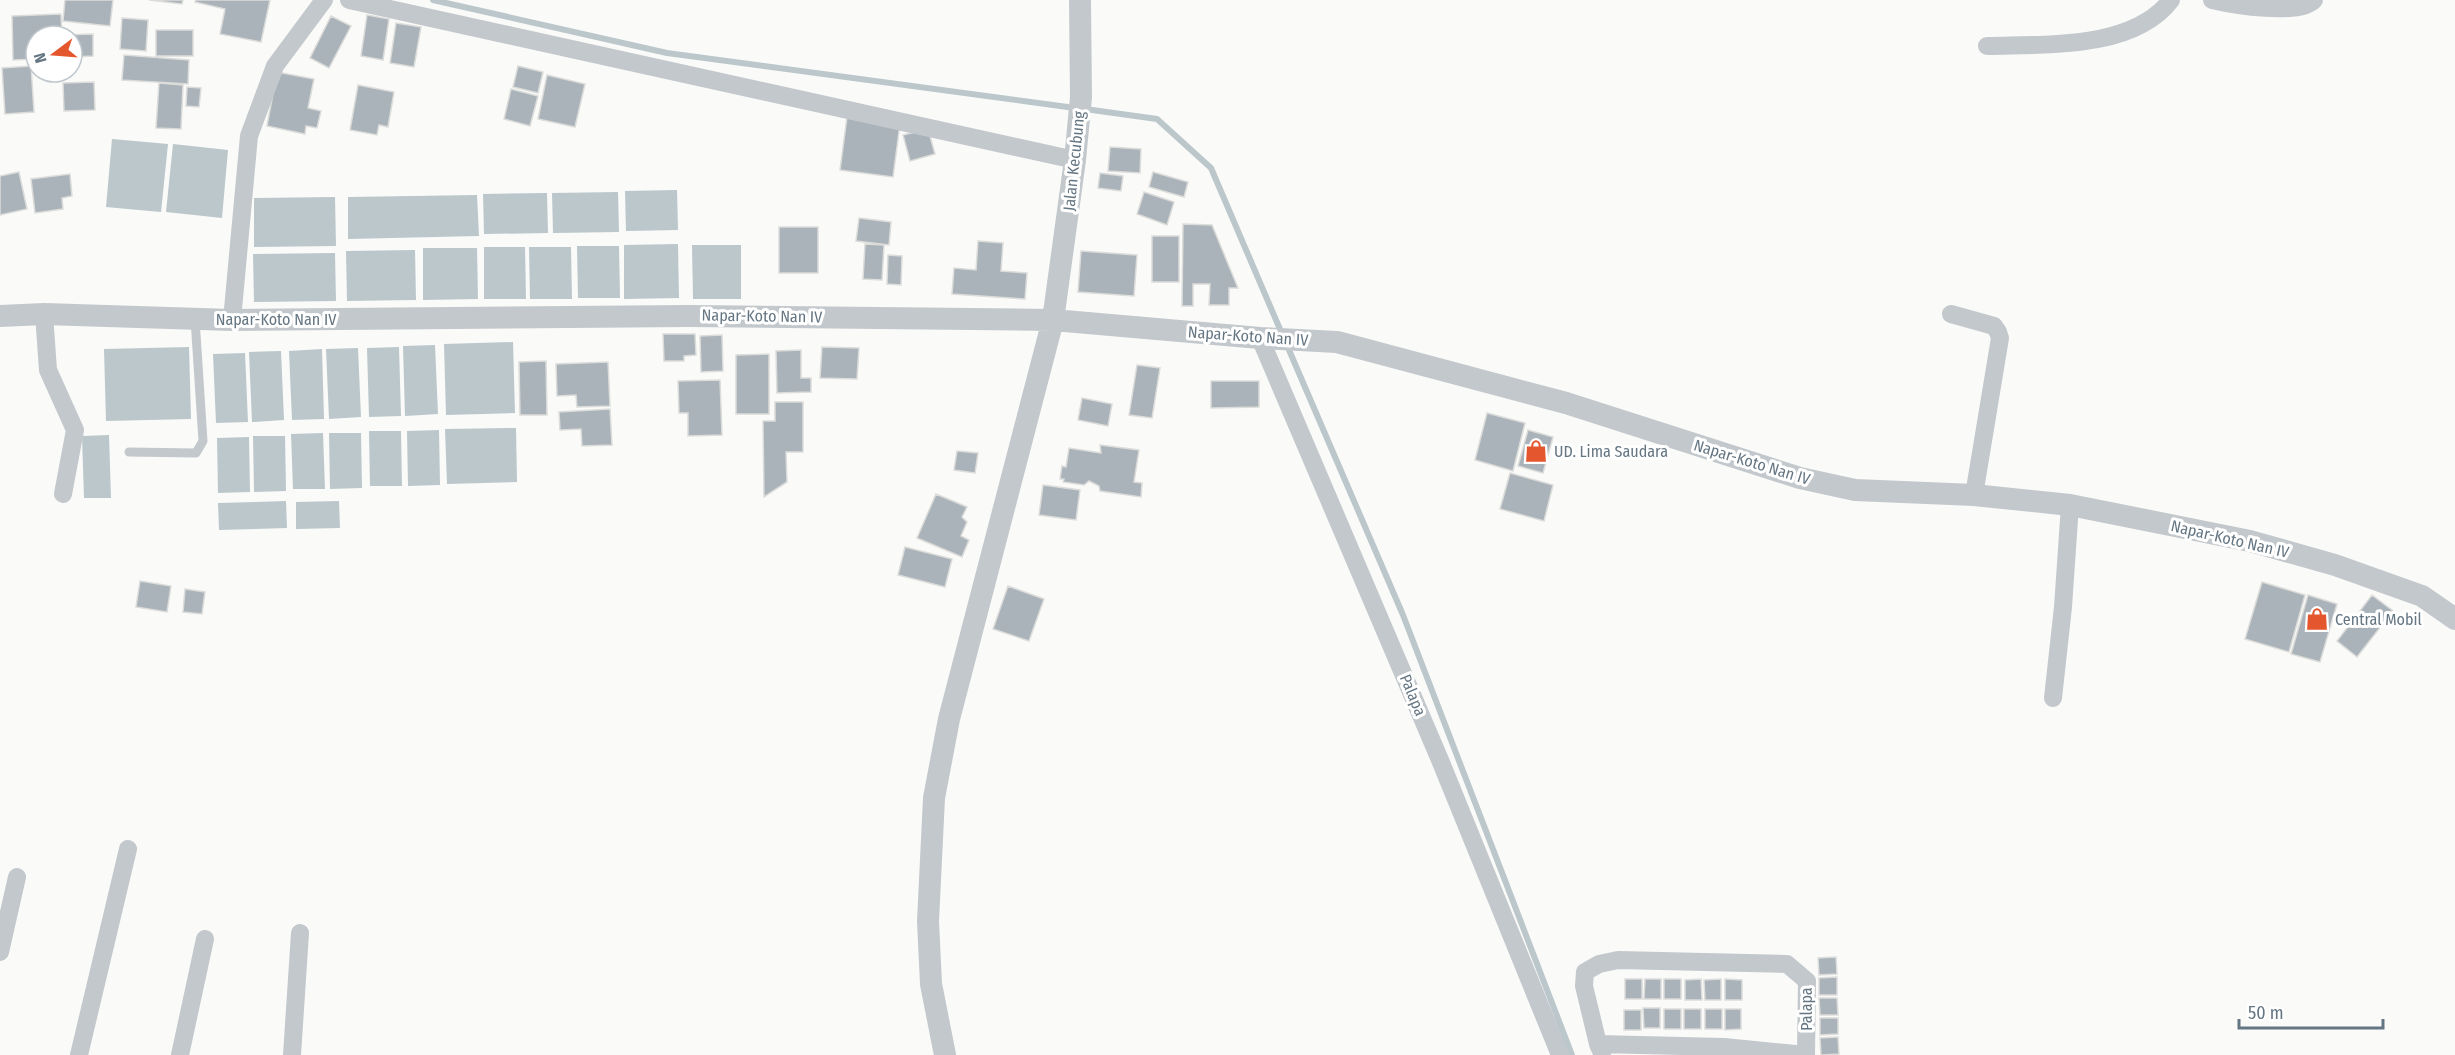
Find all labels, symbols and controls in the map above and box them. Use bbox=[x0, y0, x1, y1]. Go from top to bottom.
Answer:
north arrow bbox=[24, 24, 84, 84]
text: N bbox=[30, 51, 51, 65]
street label: Jalan Kecubung bbox=[1059, 110, 1089, 212]
street label: Napar-Koto Nan IV bbox=[702, 305, 823, 327]
street label: Napar-Koto Nan IV bbox=[216, 310, 337, 329]
street label: Napar-Koto Nan IV bbox=[1187, 322, 1310, 350]
street label: Napar-Koto Nan IV bbox=[1692, 435, 1813, 489]
shop icon: UD. Lima Saudara bbox=[1523, 438, 1549, 464]
place label: UD. Lima Saudara bbox=[1554, 442, 1668, 461]
street label: Napar-Koto Nan IV bbox=[2169, 516, 2292, 562]
shop icon: Central Mobil bbox=[2304, 606, 2330, 632]
place label: Central Mobil bbox=[2335, 610, 2422, 629]
street label: Palapa bbox=[1396, 671, 1430, 719]
street label: Palapa bbox=[1797, 987, 1816, 1031]
scale bar bbox=[2239, 992, 2383, 1030]
text: 50 m bbox=[2248, 1002, 2284, 1024]

